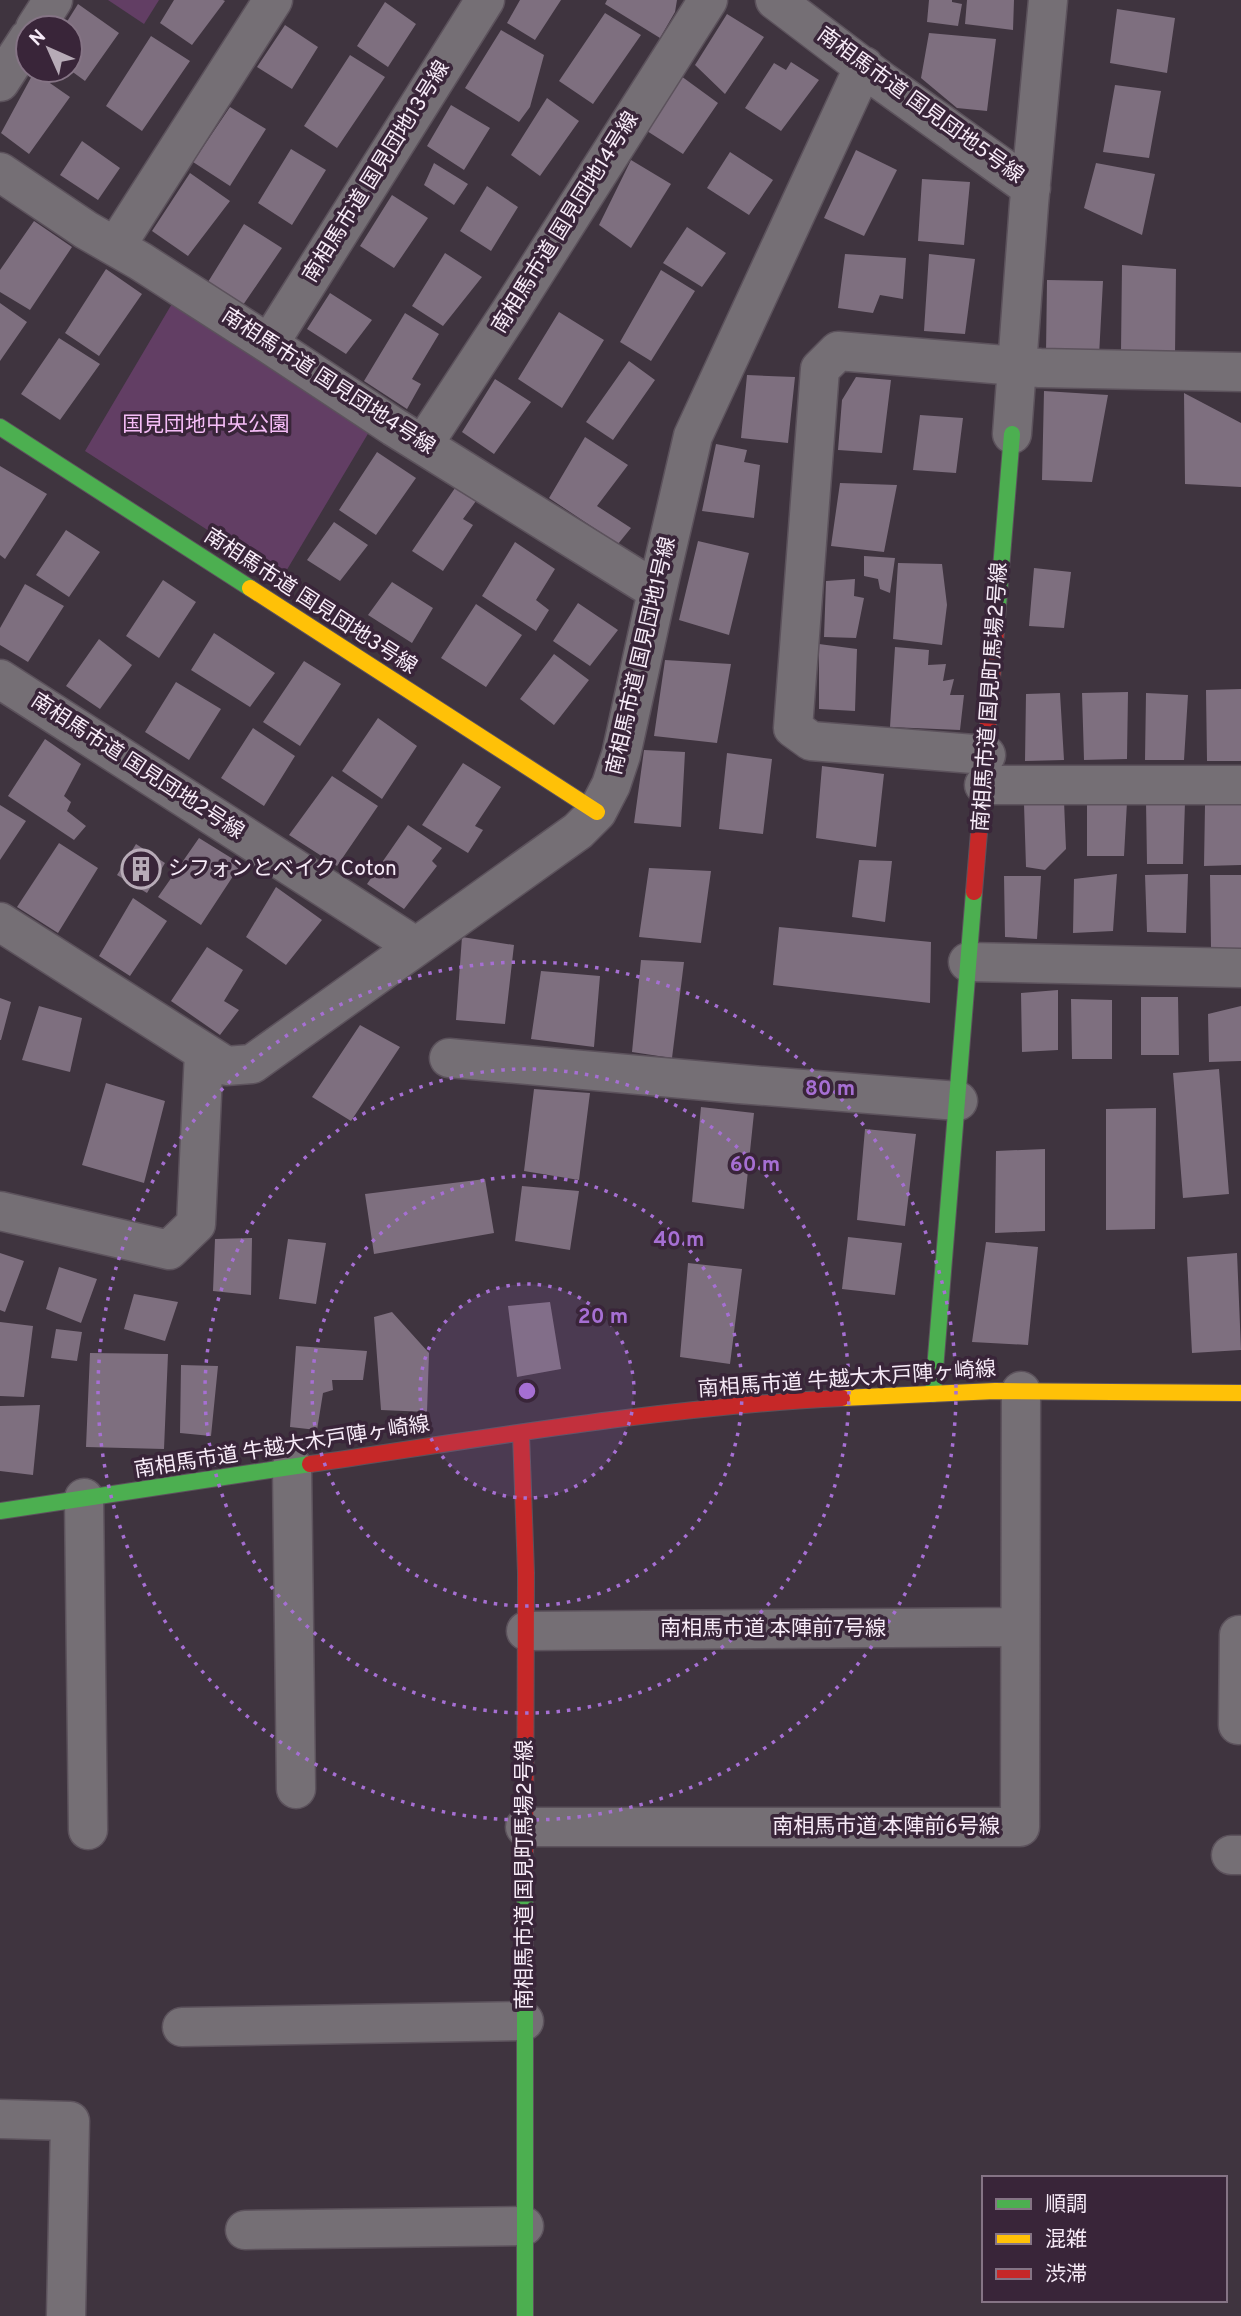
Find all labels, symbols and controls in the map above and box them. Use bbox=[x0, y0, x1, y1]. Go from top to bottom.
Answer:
north arrow bbox=[14, 14, 84, 84]
street label: 南相馬市道 国見団地5号線 bbox=[811, 22, 1029, 190]
text: N bbox=[25, 25, 52, 52]
street label: 南相馬市道 国見団地13号線 bbox=[298, 56, 456, 288]
street label: 南相馬市道 国見団地14号線 bbox=[487, 107, 645, 339]
street label: 南相馬市道 国見団地4号線 bbox=[216, 303, 440, 461]
park label: 国見団地中央公園 bbox=[122, 412, 290, 439]
street label: 南相馬市道 国見団地3号線 bbox=[198, 523, 422, 681]
street label: 南相馬市道 国見団地1号線 bbox=[601, 534, 683, 778]
street label: 南相馬市道 国見町馬場2号線 bbox=[968, 561, 1014, 833]
street label: 南相馬市道 国見団地2号線 bbox=[25, 688, 249, 846]
building icon: シフォンとベイク Coton bbox=[120, 848, 162, 890]
place label: シフォンとベイク Coton bbox=[168, 856, 397, 883]
text: 80 m bbox=[805, 1076, 855, 1103]
text: 60 m bbox=[730, 1152, 780, 1179]
text: 40 m bbox=[654, 1227, 704, 1254]
text: 20 m bbox=[578, 1304, 628, 1331]
street label: 南相馬市道 牛越大木戸陣ヶ崎線 bbox=[697, 1356, 997, 1404]
centre of rings bbox=[515, 1379, 539, 1403]
street label: 南相馬市道 牛越大木戸陣ヶ崎線 bbox=[132, 1411, 432, 1485]
street label: 南相馬市道 本陣前7号線 bbox=[660, 1616, 886, 1643]
street label: 南相馬市道 国見町馬場2号線 bbox=[512, 1740, 539, 2010]
street label: 南相馬市道 本陣前6号線 bbox=[772, 1814, 1000, 1841]
legend bbox=[982, 2176, 1227, 2302]
text: 順調 bbox=[1045, 2192, 1087, 2219]
text: 混雑 bbox=[1045, 2227, 1087, 2254]
text: 渋滞 bbox=[1045, 2262, 1087, 2289]

